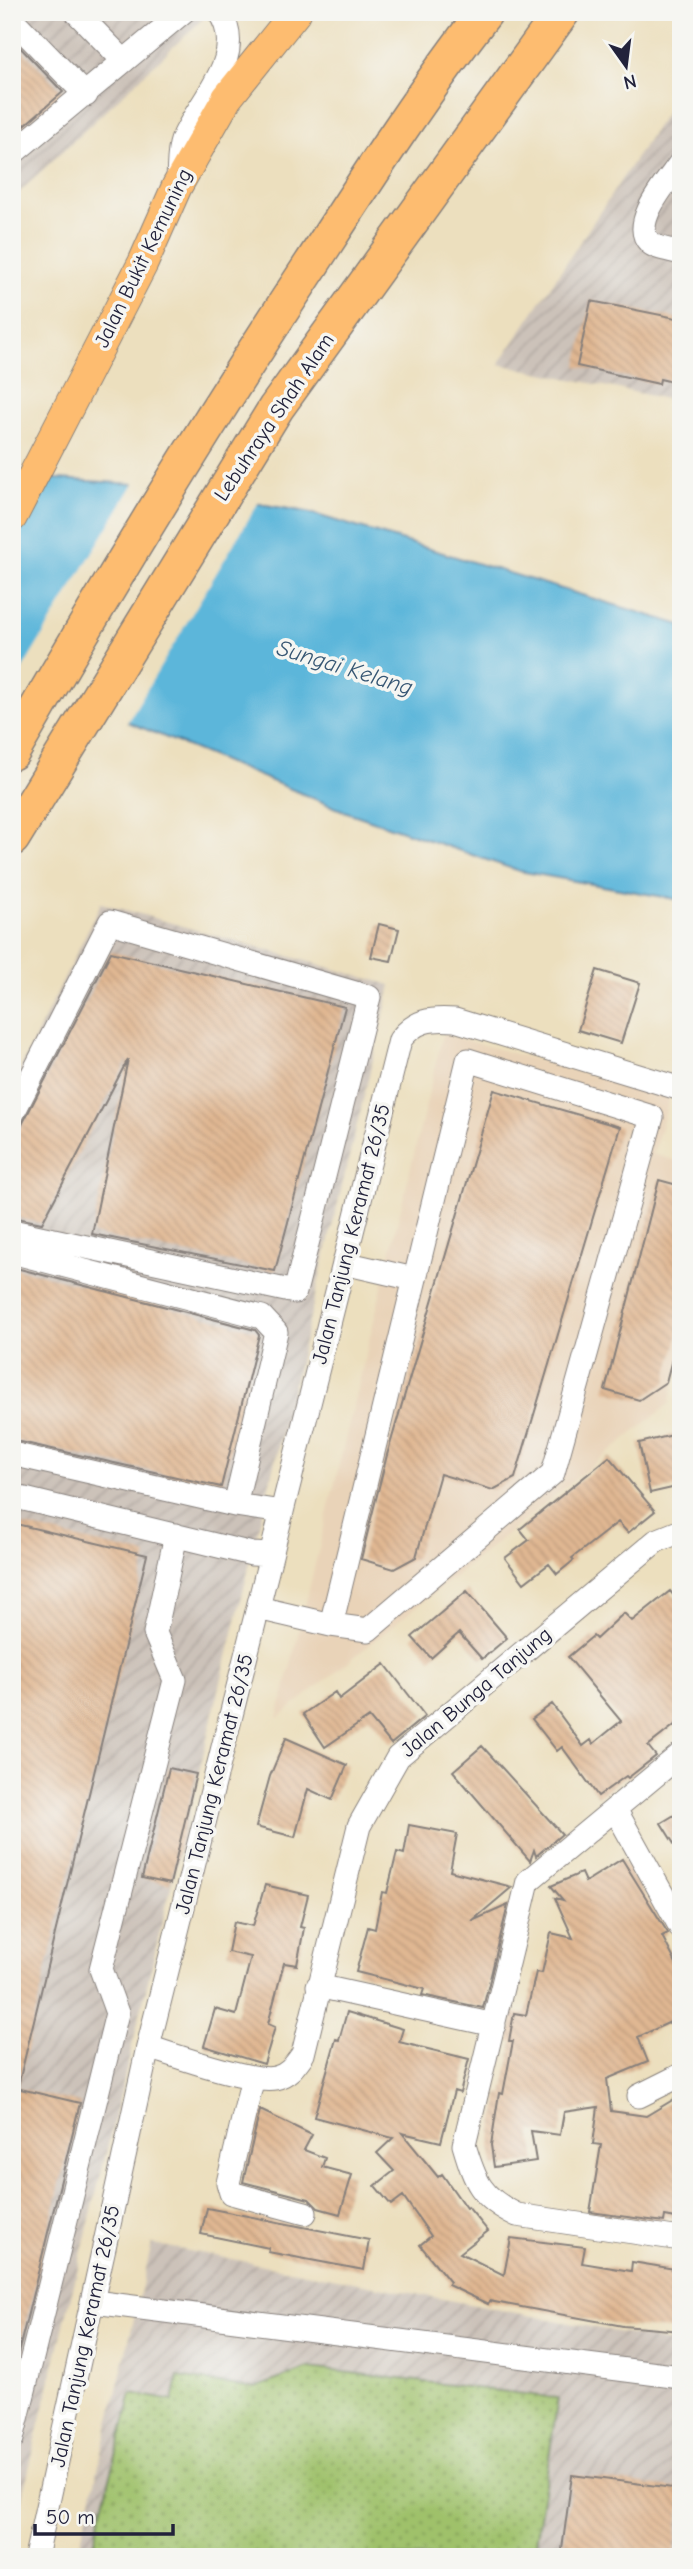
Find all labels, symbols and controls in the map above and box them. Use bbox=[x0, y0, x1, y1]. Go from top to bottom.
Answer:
north arrow bbox=[592, 32, 662, 102]
text: N bbox=[621, 69, 639, 94]
street label: Jalan Bukit Kemuning bbox=[89, 165, 197, 351]
street label: Lebuhraya Shah Alam bbox=[209, 329, 339, 505]
water label: Sungai Kelang bbox=[274, 634, 416, 701]
street label: Jalan Tanjung Keramat 26/35 bbox=[307, 1101, 395, 1367]
street label: Jalan Bunga Tanjung bbox=[396, 1622, 556, 1762]
street label: Jalan Tanjung Keramat 26/35 bbox=[170, 1651, 258, 1917]
street label: Jalan Tanjung Keramat 26/35 bbox=[45, 2203, 125, 2469]
scale bar bbox=[35, 2492, 173, 2536]
text: 50 m bbox=[46, 2505, 95, 2529]

